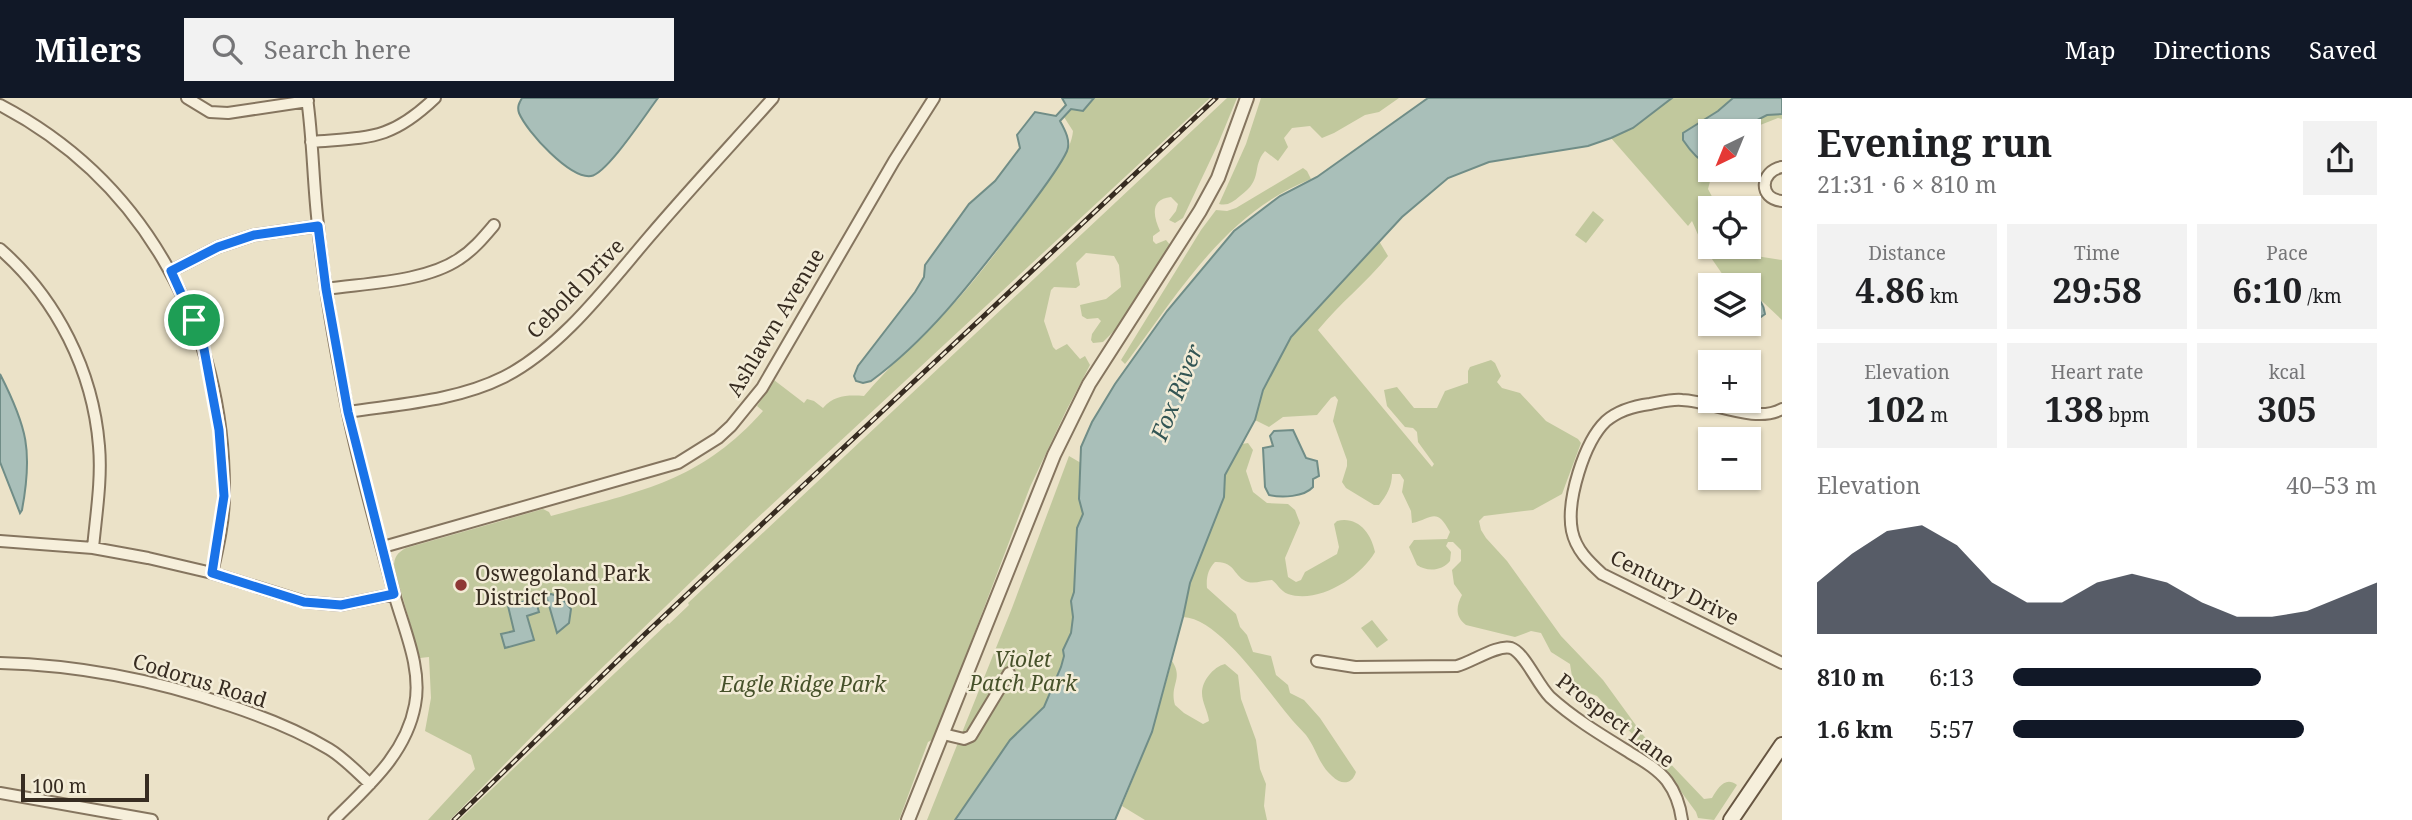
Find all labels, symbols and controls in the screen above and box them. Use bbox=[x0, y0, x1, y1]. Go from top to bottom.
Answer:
search box bbox=[184, 18, 674, 81]
text: Milers bbox=[35, 27, 142, 72]
icon: search bbox=[208, 30, 246, 68]
text: Search here bbox=[264, 31, 411, 67]
text: Map bbox=[2065, 33, 2116, 66]
text: Directions bbox=[2154, 33, 2271, 66]
text: Saved bbox=[2309, 33, 2377, 66]
text: Evening run bbox=[1817, 116, 2052, 168]
north arrow bbox=[1698, 119, 1760, 182]
map controls bbox=[1698, 119, 1761, 490]
button: share bbox=[2303, 121, 2377, 195]
text: 21:31 · 6 × 810 m bbox=[1817, 168, 1997, 200]
button: locate bbox=[1698, 196, 1761, 259]
street label: Cebold Drive bbox=[520, 232, 630, 344]
text: Distance bbox=[1868, 240, 1946, 266]
text: Time bbox=[2074, 240, 2120, 266]
text: Pace bbox=[2266, 240, 2308, 266]
street label: Ashlawn Avenue bbox=[720, 243, 830, 401]
text: 4.86 bbox=[1855, 266, 1925, 313]
text: 29:58 bbox=[2052, 266, 2142, 313]
text: 6:10 bbox=[2232, 266, 2302, 313]
button: layers bbox=[1698, 273, 1761, 336]
text: km bbox=[1925, 283, 1959, 309]
text: /km bbox=[2302, 283, 2342, 309]
pin bbox=[164, 290, 224, 350]
icon: arrive bbox=[175, 301, 213, 339]
water label: Fox River bbox=[1142, 339, 1210, 446]
button: + bbox=[1698, 350, 1761, 413]
text: Elevation bbox=[1864, 359, 1950, 385]
text: Heart rate bbox=[2051, 359, 2143, 385]
text: kcal bbox=[2269, 359, 2305, 385]
text: 102 bbox=[1866, 385, 1925, 432]
text: 138 bbox=[2044, 385, 2104, 432]
text: 305 bbox=[2257, 385, 2317, 432]
text: m bbox=[1925, 402, 1948, 428]
text: bpm bbox=[2104, 402, 2150, 428]
button: − bbox=[1698, 427, 1761, 490]
text: Elevation bbox=[1817, 469, 1921, 501]
text: 40–53 m bbox=[2286, 469, 2377, 501]
street label: Century Drive bbox=[1606, 543, 1744, 631]
place label: Oswegoland Park District Pool bbox=[475, 559, 650, 611]
marker: Oswegoland Park District Pool bbox=[453, 577, 469, 593]
park label: Violet Patch Park bbox=[968, 645, 1078, 697]
street label: Codorus Road bbox=[130, 646, 271, 714]
text: 810 m bbox=[1817, 661, 1885, 693]
text: 6:13 bbox=[1929, 661, 1974, 693]
street label: Prospect Lane bbox=[1551, 666, 1681, 774]
park label: Eagle Ridge Park bbox=[719, 670, 887, 698]
text: 1.6 km bbox=[1817, 713, 1893, 745]
text: 5:57 bbox=[1929, 713, 1974, 745]
scale bar bbox=[21, 771, 149, 803]
text: 100 m bbox=[32, 773, 87, 799]

